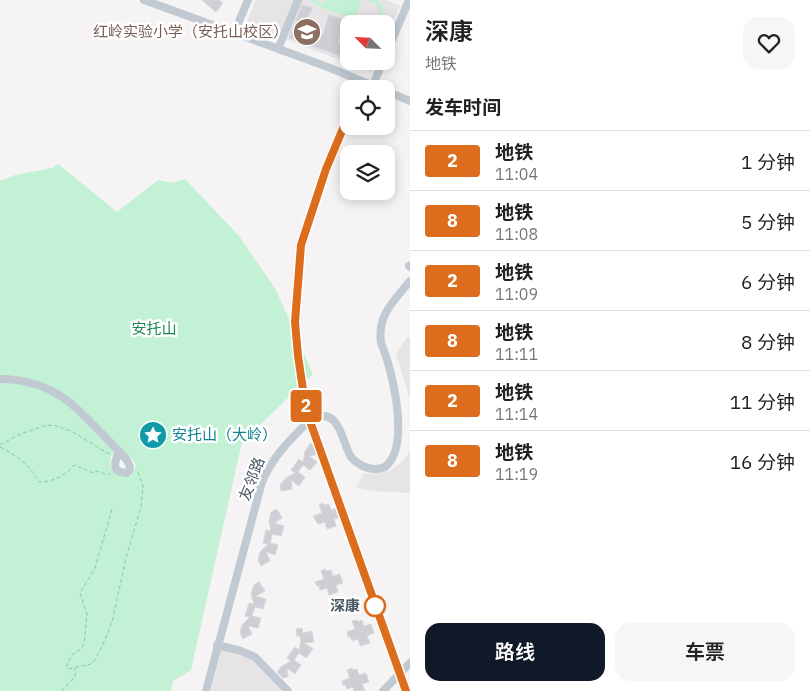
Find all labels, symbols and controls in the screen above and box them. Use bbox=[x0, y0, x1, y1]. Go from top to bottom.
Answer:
north arrow bbox=[340, 15, 395, 70]
map controls bbox=[340, 15, 395, 200]
text: 深康 bbox=[425, 15, 473, 47]
school or university icon: 红岭实验小学（安托山校区） bbox=[292, 17, 322, 47]
button: heart bbox=[743, 17, 795, 69]
place label: 红岭实验小学（安托山校区） bbox=[93, 22, 288, 41]
text: 地铁 bbox=[425, 53, 457, 73]
button: locate bbox=[340, 80, 395, 135]
text: 发车时间 bbox=[425, 95, 501, 119]
text: 地铁 bbox=[495, 140, 533, 164]
button: layers bbox=[340, 145, 395, 200]
text: 2 bbox=[447, 149, 458, 172]
text: 1 分钟 bbox=[741, 150, 795, 174]
text: 11:04 bbox=[495, 164, 538, 184]
text: 地铁 bbox=[495, 200, 533, 224]
text: 8 bbox=[447, 209, 458, 232]
text: 5 分钟 bbox=[741, 210, 795, 234]
text: 11:08 bbox=[495, 224, 538, 244]
text: 地铁 bbox=[495, 260, 533, 284]
text: 2 bbox=[447, 269, 458, 292]
text: 6 分钟 bbox=[741, 270, 795, 294]
text: 11:09 bbox=[495, 284, 538, 304]
park label: 安托山 bbox=[131, 319, 177, 338]
text: 地铁 bbox=[495, 320, 533, 344]
text: 8 bbox=[447, 329, 458, 352]
text: 8 分钟 bbox=[741, 330, 795, 354]
text: 11:11 bbox=[495, 344, 538, 364]
text: 地铁 bbox=[495, 380, 533, 404]
text: 2 bbox=[447, 389, 458, 412]
line badge: 2 bbox=[290, 390, 322, 422]
text: 11 分钟 bbox=[730, 390, 795, 414]
text: 2 bbox=[301, 394, 311, 417]
text: 11:14 bbox=[495, 404, 538, 424]
place icon: 安托山（大岭） bbox=[138, 420, 168, 450]
place label: 安托山（大岭） bbox=[172, 425, 277, 444]
text: 地铁 bbox=[495, 440, 533, 464]
text: 8 bbox=[447, 449, 458, 472]
text: 16 分钟 bbox=[730, 450, 795, 474]
street label: 友邻路 bbox=[235, 454, 268, 503]
text: 11:19 bbox=[495, 464, 538, 484]
marker: 深康 bbox=[364, 595, 386, 617]
place label: 深康 bbox=[330, 596, 360, 615]
button: 路线 bbox=[425, 623, 605, 681]
button: 车票 bbox=[615, 623, 795, 681]

